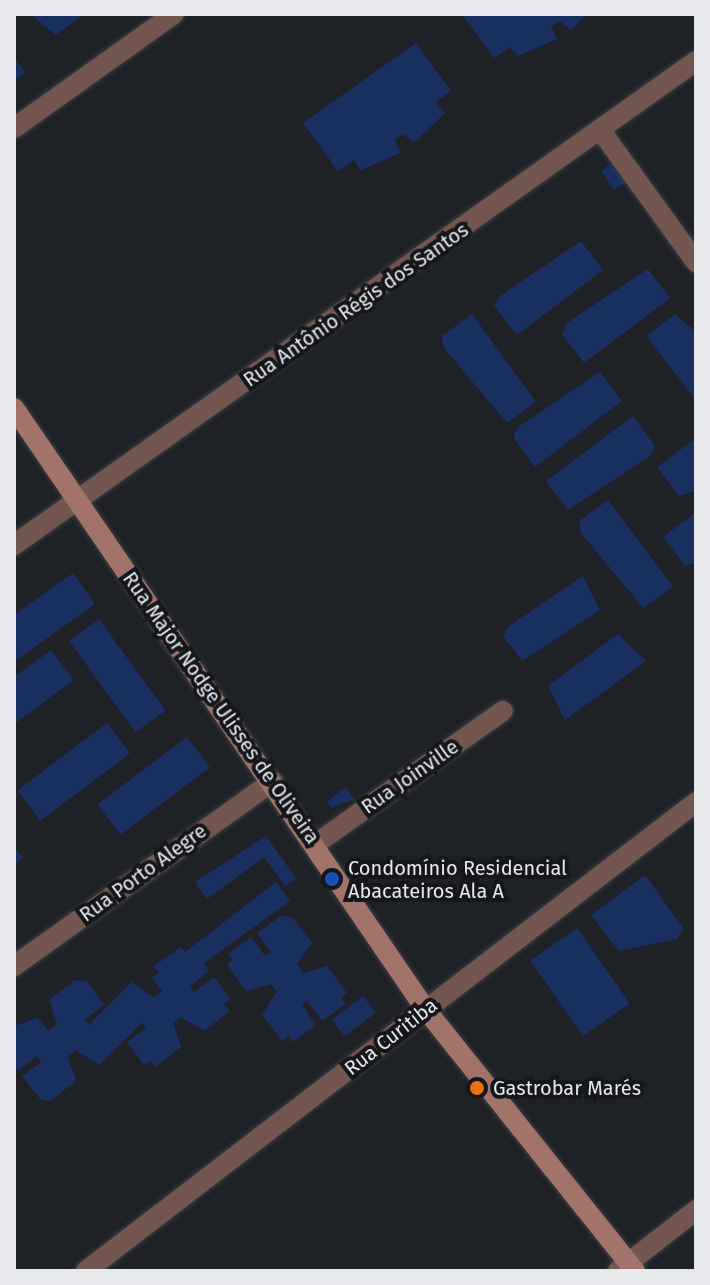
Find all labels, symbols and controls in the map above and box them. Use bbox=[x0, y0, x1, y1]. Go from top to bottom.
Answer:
street label: Rua Antônio Régis dos Santos bbox=[239, 218, 473, 392]
street label: Rua Major Nodge Ulisses de Oliveira bbox=[118, 567, 324, 849]
street label: Rua Joinville bbox=[357, 735, 463, 819]
street label: Rua Porto Alegre bbox=[75, 819, 211, 927]
place label: Condomínio Residencial Abacateiros Ala A bbox=[348, 856, 567, 903]
marker: Condomínio Residencial Abacateiros Ala A bbox=[323, 870, 341, 888]
street label: Rua Curitiba bbox=[340, 993, 442, 1081]
place label: Gastrobar Marés bbox=[493, 1076, 641, 1100]
marker: Gastrobar Marés bbox=[468, 1079, 486, 1097]

